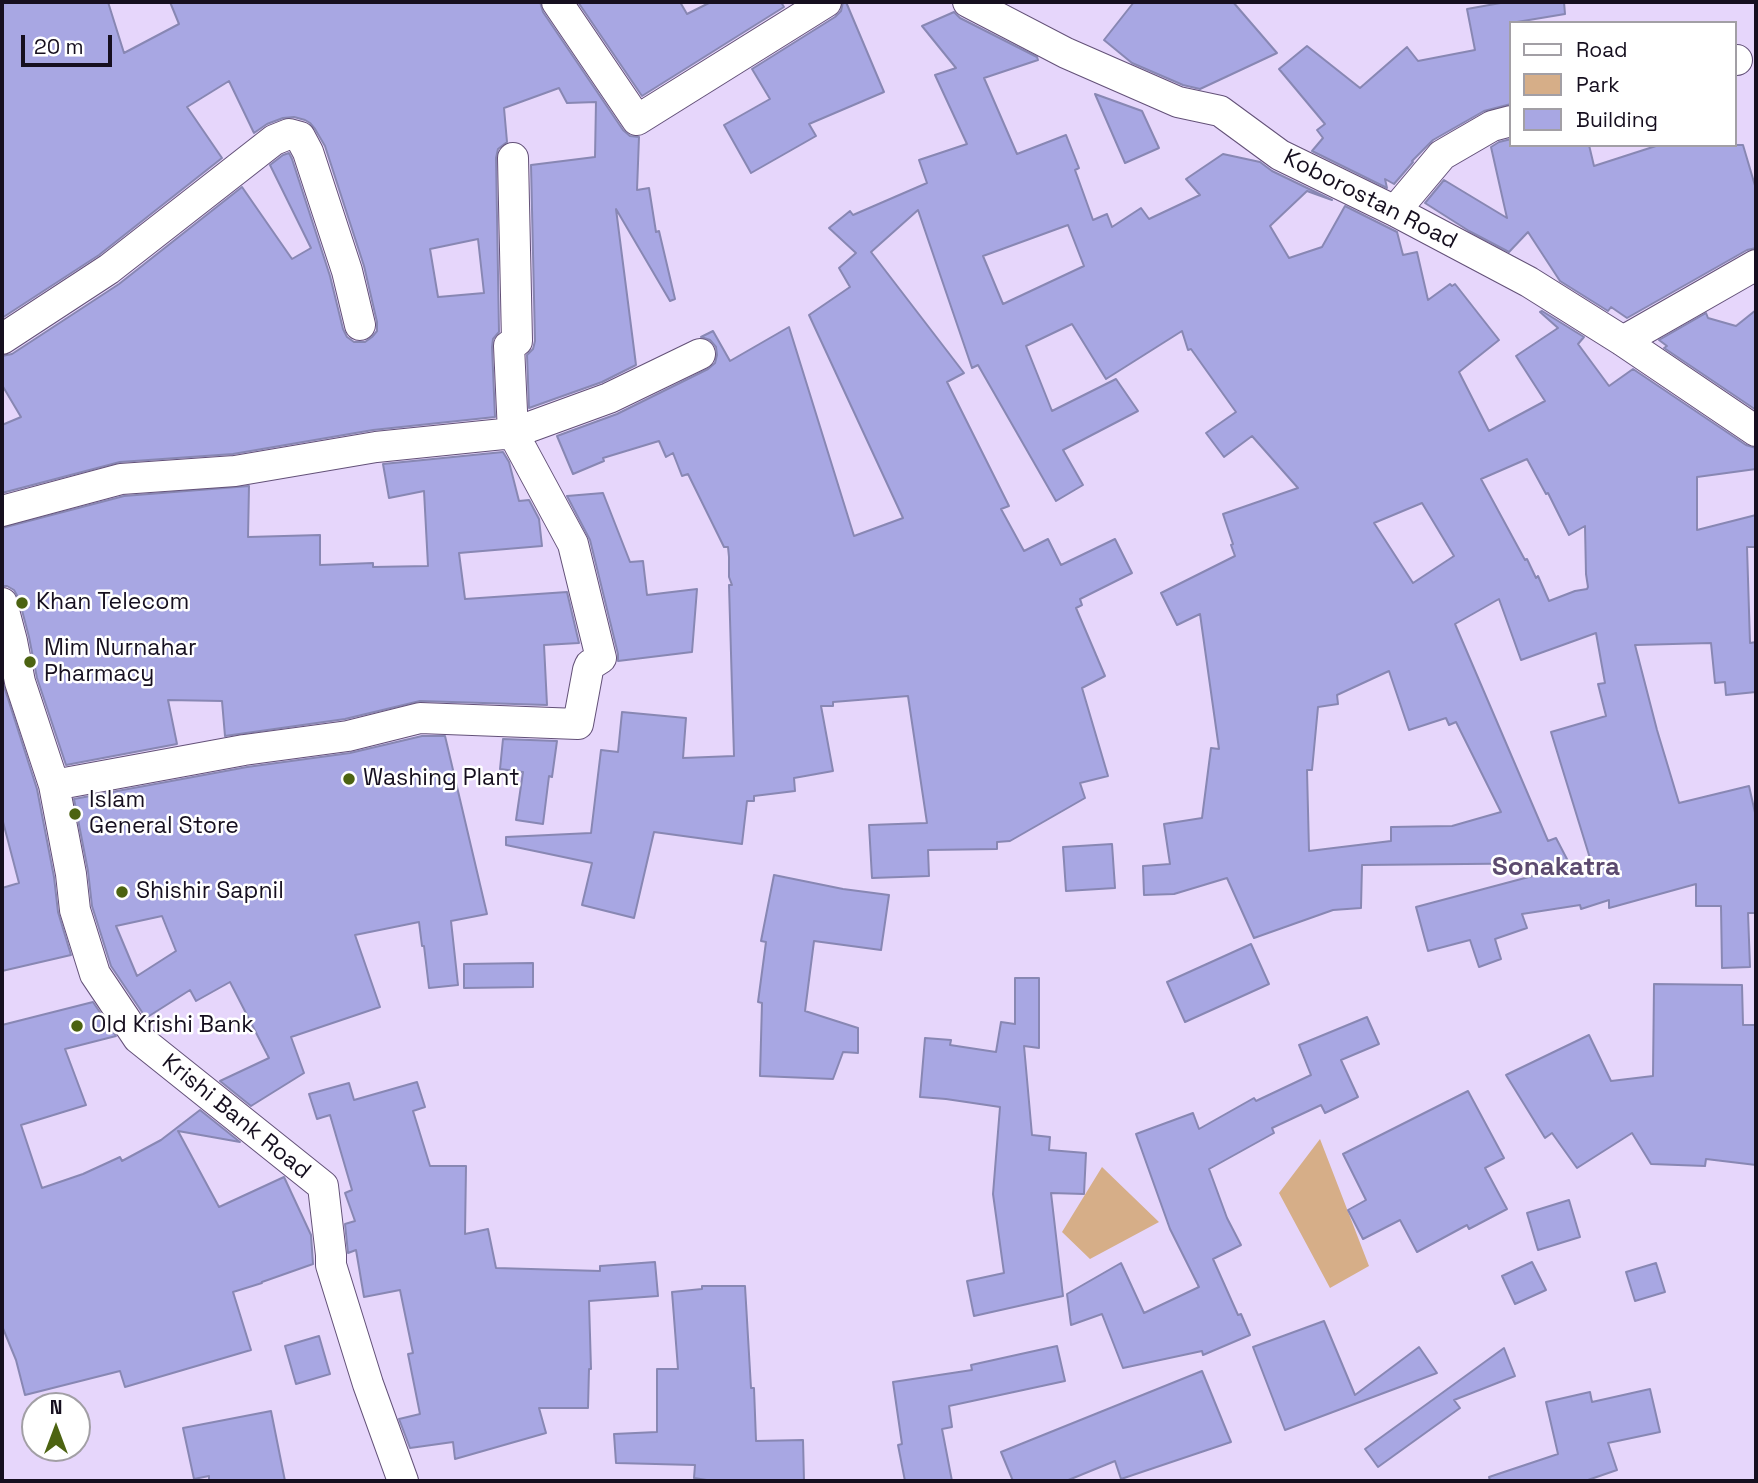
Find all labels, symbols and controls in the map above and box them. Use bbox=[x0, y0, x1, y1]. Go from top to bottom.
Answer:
scale bar bbox=[24, 21, 116, 65]
legend bbox=[1510, 21, 1737, 147]
text: 20 m bbox=[34, 33, 84, 60]
text: Road bbox=[1576, 36, 1628, 63]
text: Park bbox=[1576, 71, 1620, 98]
text: Building bbox=[1576, 106, 1658, 133]
street label: Koborostan Road bbox=[1278, 144, 1462, 256]
place label: Khan Telecom bbox=[36, 589, 189, 617]
marker: Khan Telecom bbox=[14, 595, 30, 611]
place label: Mim Nurnahar Pharmacy bbox=[44, 635, 197, 689]
marker: Mim Nurnahar Pharmacy bbox=[22, 654, 38, 670]
place label: Washing Plant bbox=[363, 765, 520, 793]
marker: Washing Plant bbox=[341, 771, 357, 787]
place label: Islam General Store bbox=[89, 787, 239, 841]
marker: Islam General Store bbox=[67, 806, 83, 822]
district label: Sonakatra bbox=[1492, 852, 1620, 884]
place label: Shishir Sapnil bbox=[136, 878, 284, 906]
marker: Shishir Sapnil bbox=[114, 884, 130, 900]
place label: Old Krishi Bank bbox=[91, 1012, 254, 1040]
marker: Old Krishi Bank bbox=[69, 1018, 85, 1034]
street label: Krishi Bank Road bbox=[156, 1049, 316, 1185]
north arrow bbox=[21, 1392, 91, 1462]
text: N bbox=[50, 1395, 62, 1420]

